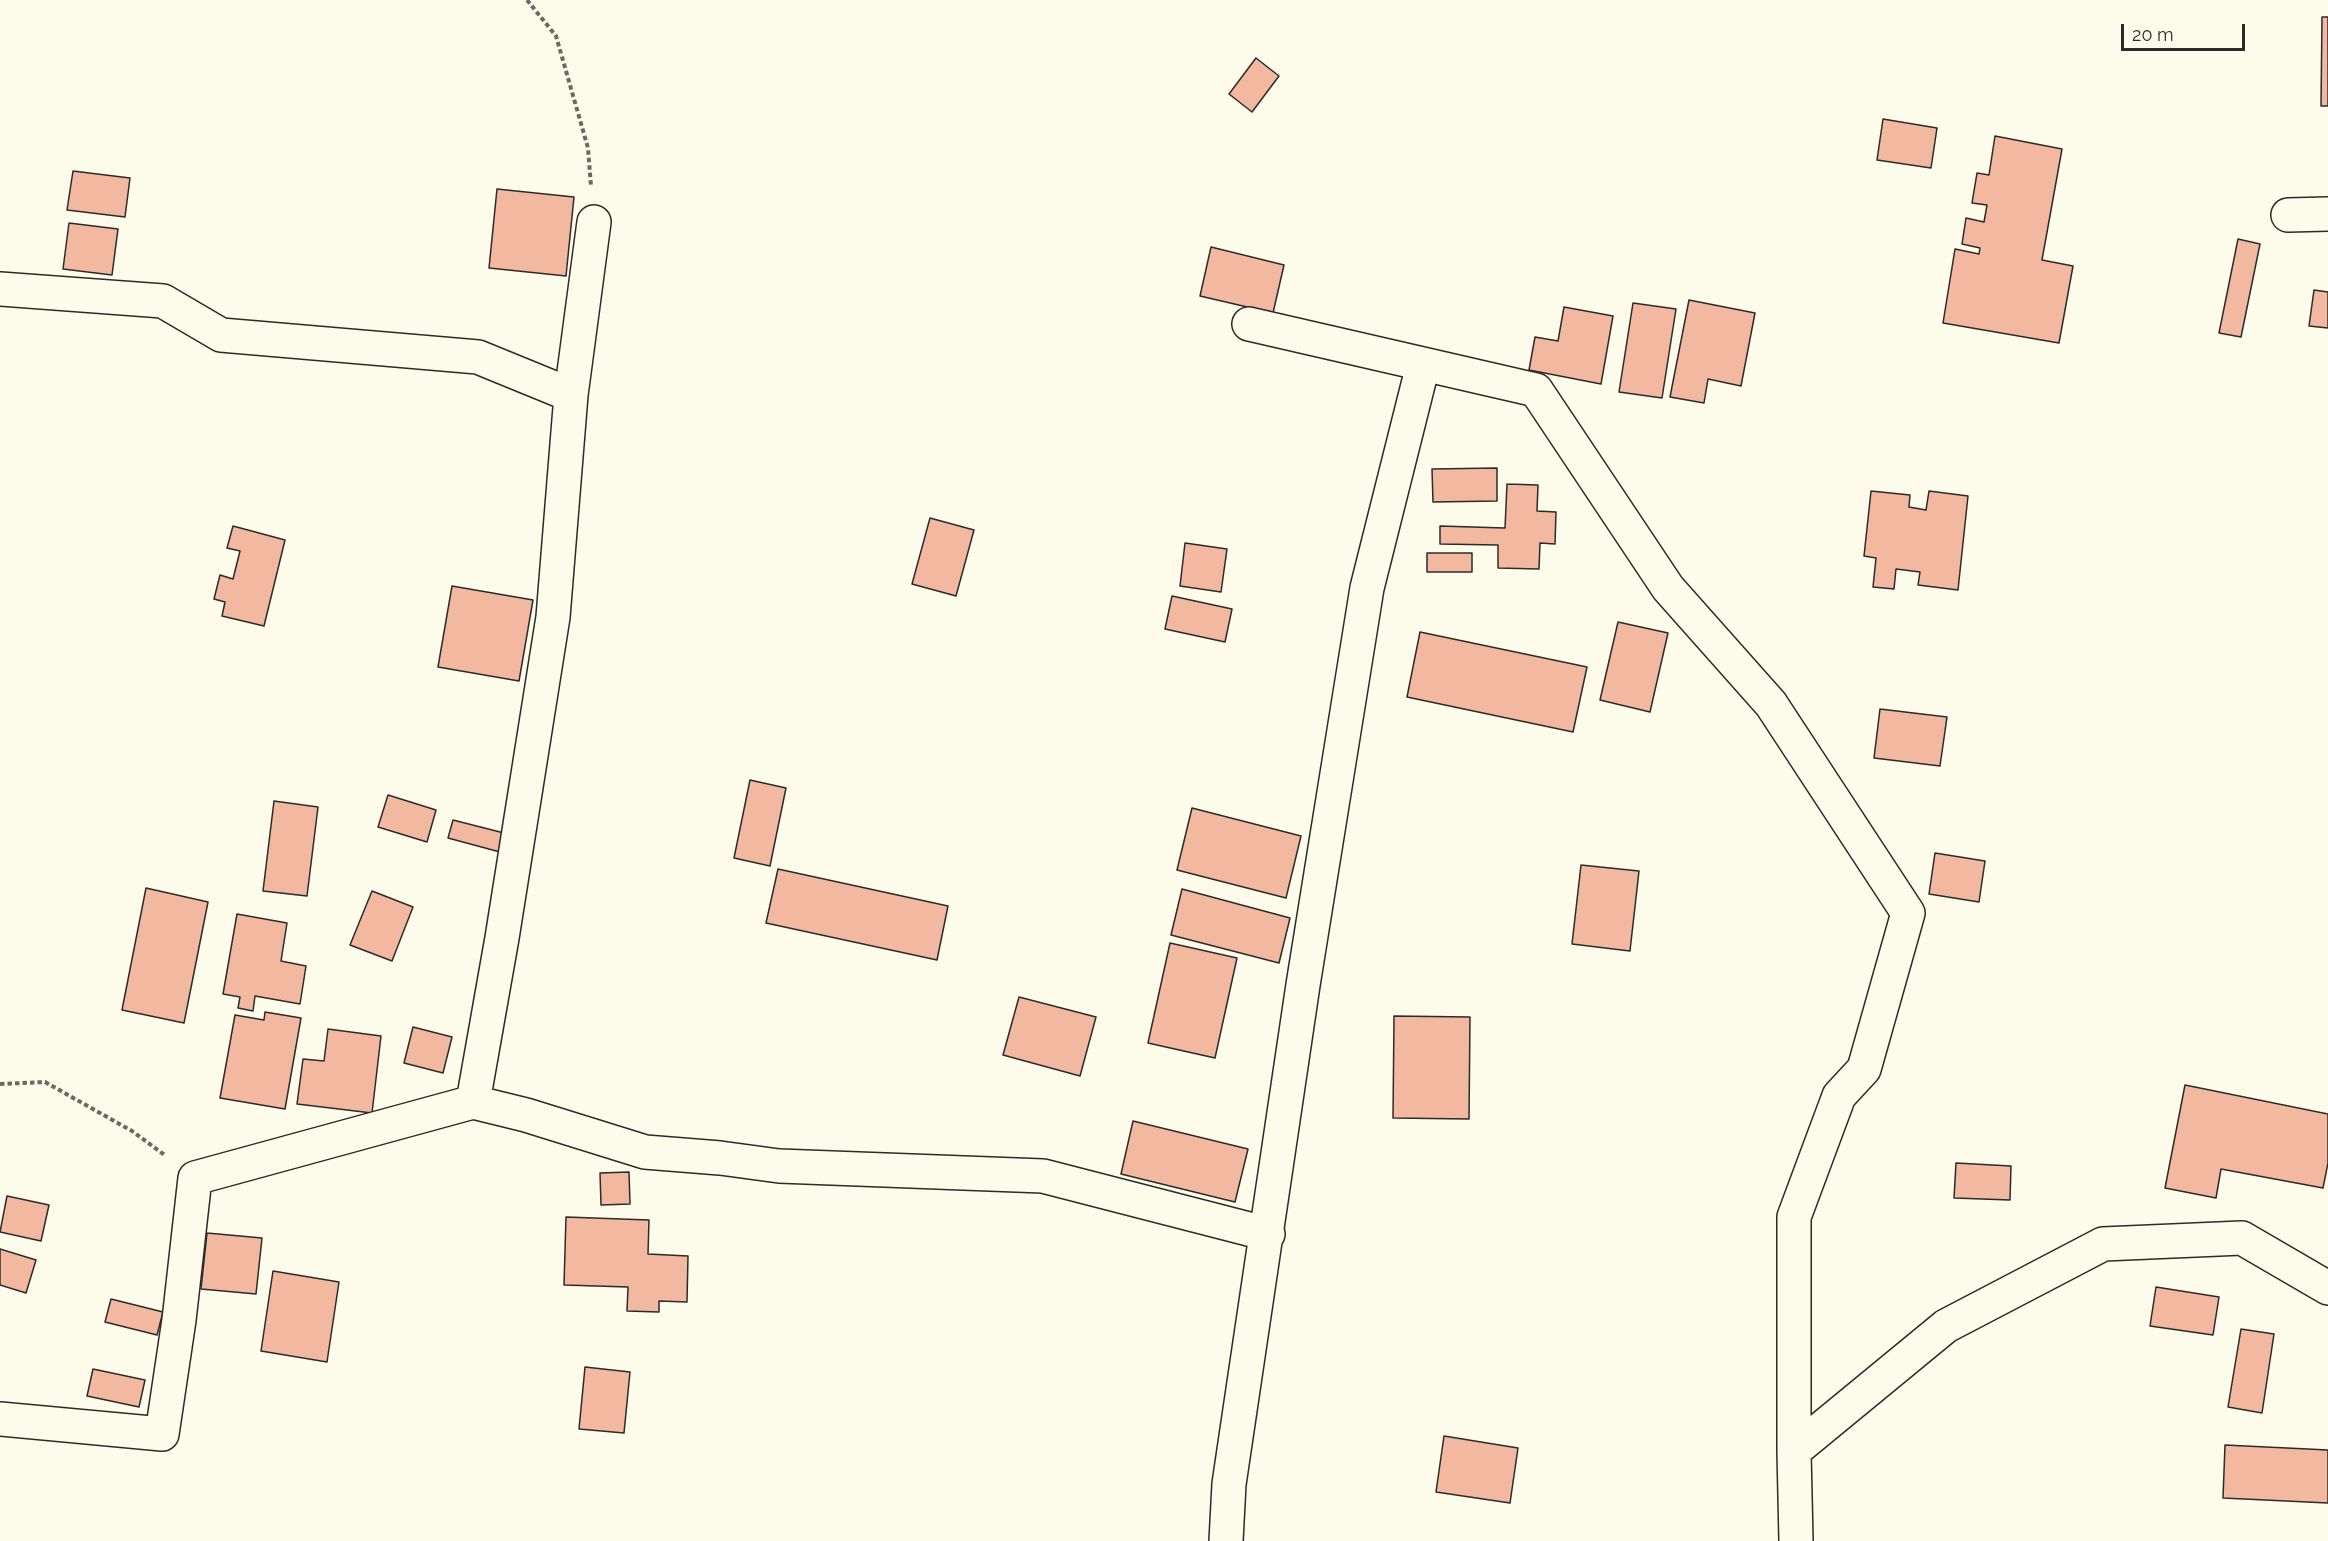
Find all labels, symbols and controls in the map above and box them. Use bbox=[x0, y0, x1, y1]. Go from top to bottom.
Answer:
scale bar bbox=[2124, 12, 2248, 50]
text: 20 m bbox=[2132, 24, 2174, 45]

